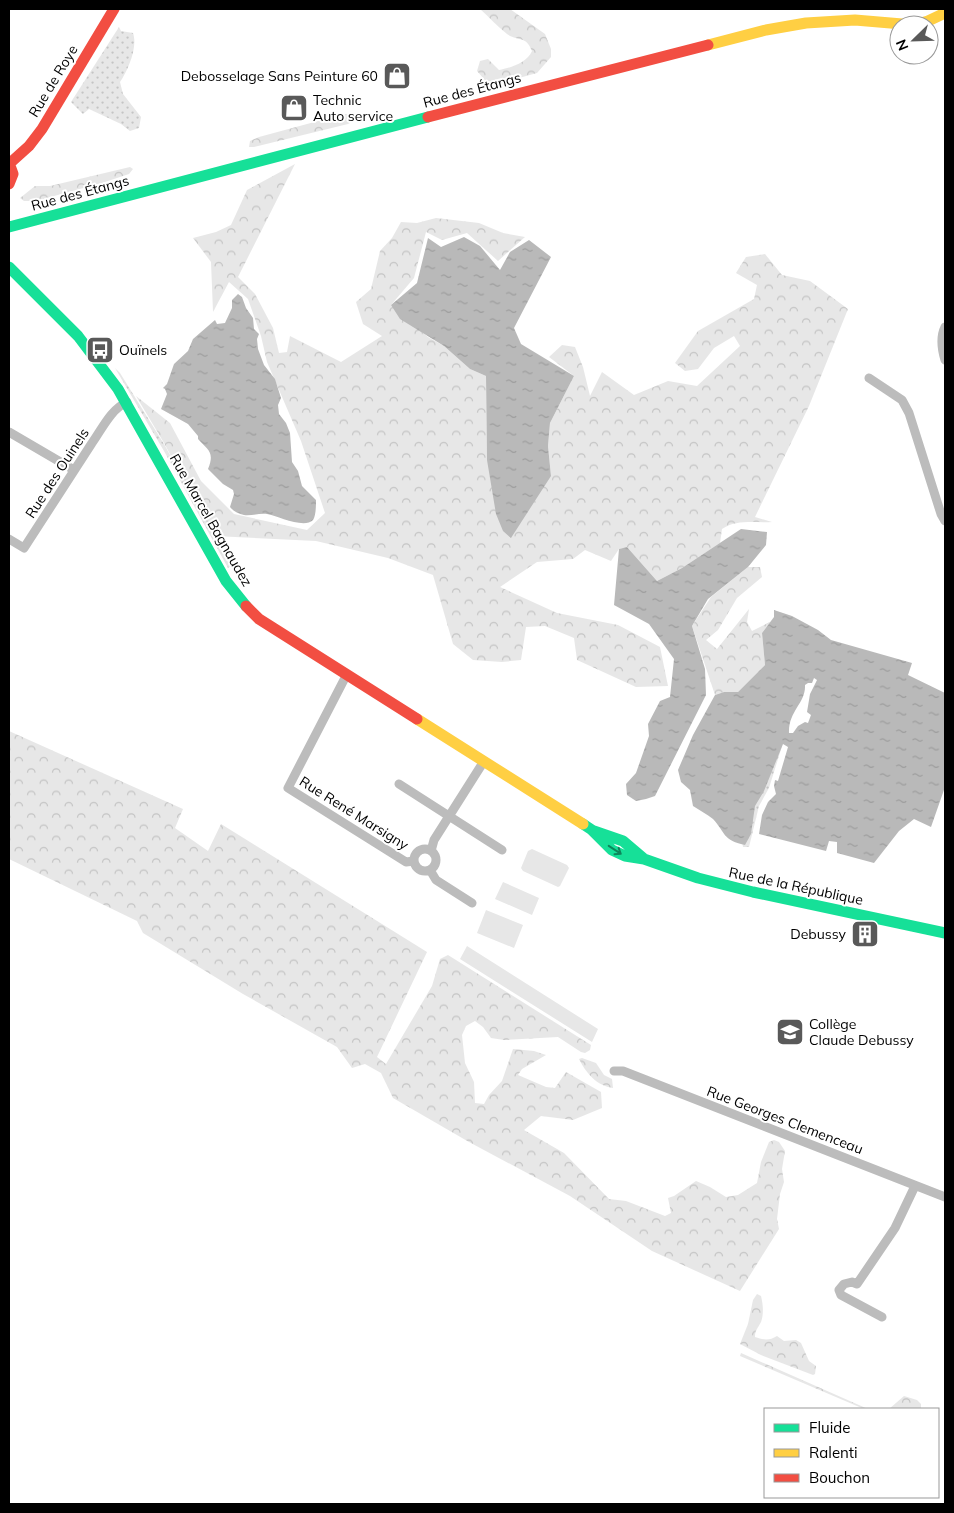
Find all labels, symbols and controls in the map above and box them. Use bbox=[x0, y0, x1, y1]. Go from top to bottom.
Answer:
north arrow bbox=[889, 15, 939, 65]
text: N bbox=[892, 37, 912, 53]
street label: Rue de Roye bbox=[24, 42, 82, 120]
shop icon: Debosselage Sans Peinture 60 bbox=[382, 61, 412, 91]
place label: Debosselage Sans Peinture 60 bbox=[181, 67, 378, 85]
street label: Rue des Étangs bbox=[421, 68, 523, 112]
place label: Technic Auto service bbox=[313, 91, 393, 125]
shop icon: Technic Auto service bbox=[279, 93, 309, 123]
street label: Rue des Étangs bbox=[29, 171, 131, 215]
bus stop icon: Ouïnels bbox=[85, 335, 115, 365]
place label: Ouïnels bbox=[119, 341, 167, 359]
street label: Rue des Ouinels bbox=[21, 424, 93, 521]
street label: Rue Marcel Bagnaudez bbox=[166, 450, 256, 590]
street label: Rue René Marsigny bbox=[296, 772, 412, 854]
one-way arrow bbox=[608, 844, 622, 855]
street label: Rue de la République bbox=[727, 863, 865, 909]
building icon: Debussy bbox=[850, 919, 880, 949]
place label: Debussy bbox=[790, 925, 847, 943]
place label: Collège Claude Debussy bbox=[809, 1015, 914, 1049]
school or university icon: Collège Claude Debussy bbox=[775, 1017, 805, 1047]
street label: Rue Georges Clemenceau bbox=[704, 1082, 866, 1158]
legend bbox=[764, 1408, 939, 1498]
text: Fluide bbox=[809, 1418, 850, 1437]
text: Ralenti bbox=[809, 1443, 858, 1462]
text: Bouchon bbox=[809, 1468, 870, 1487]

